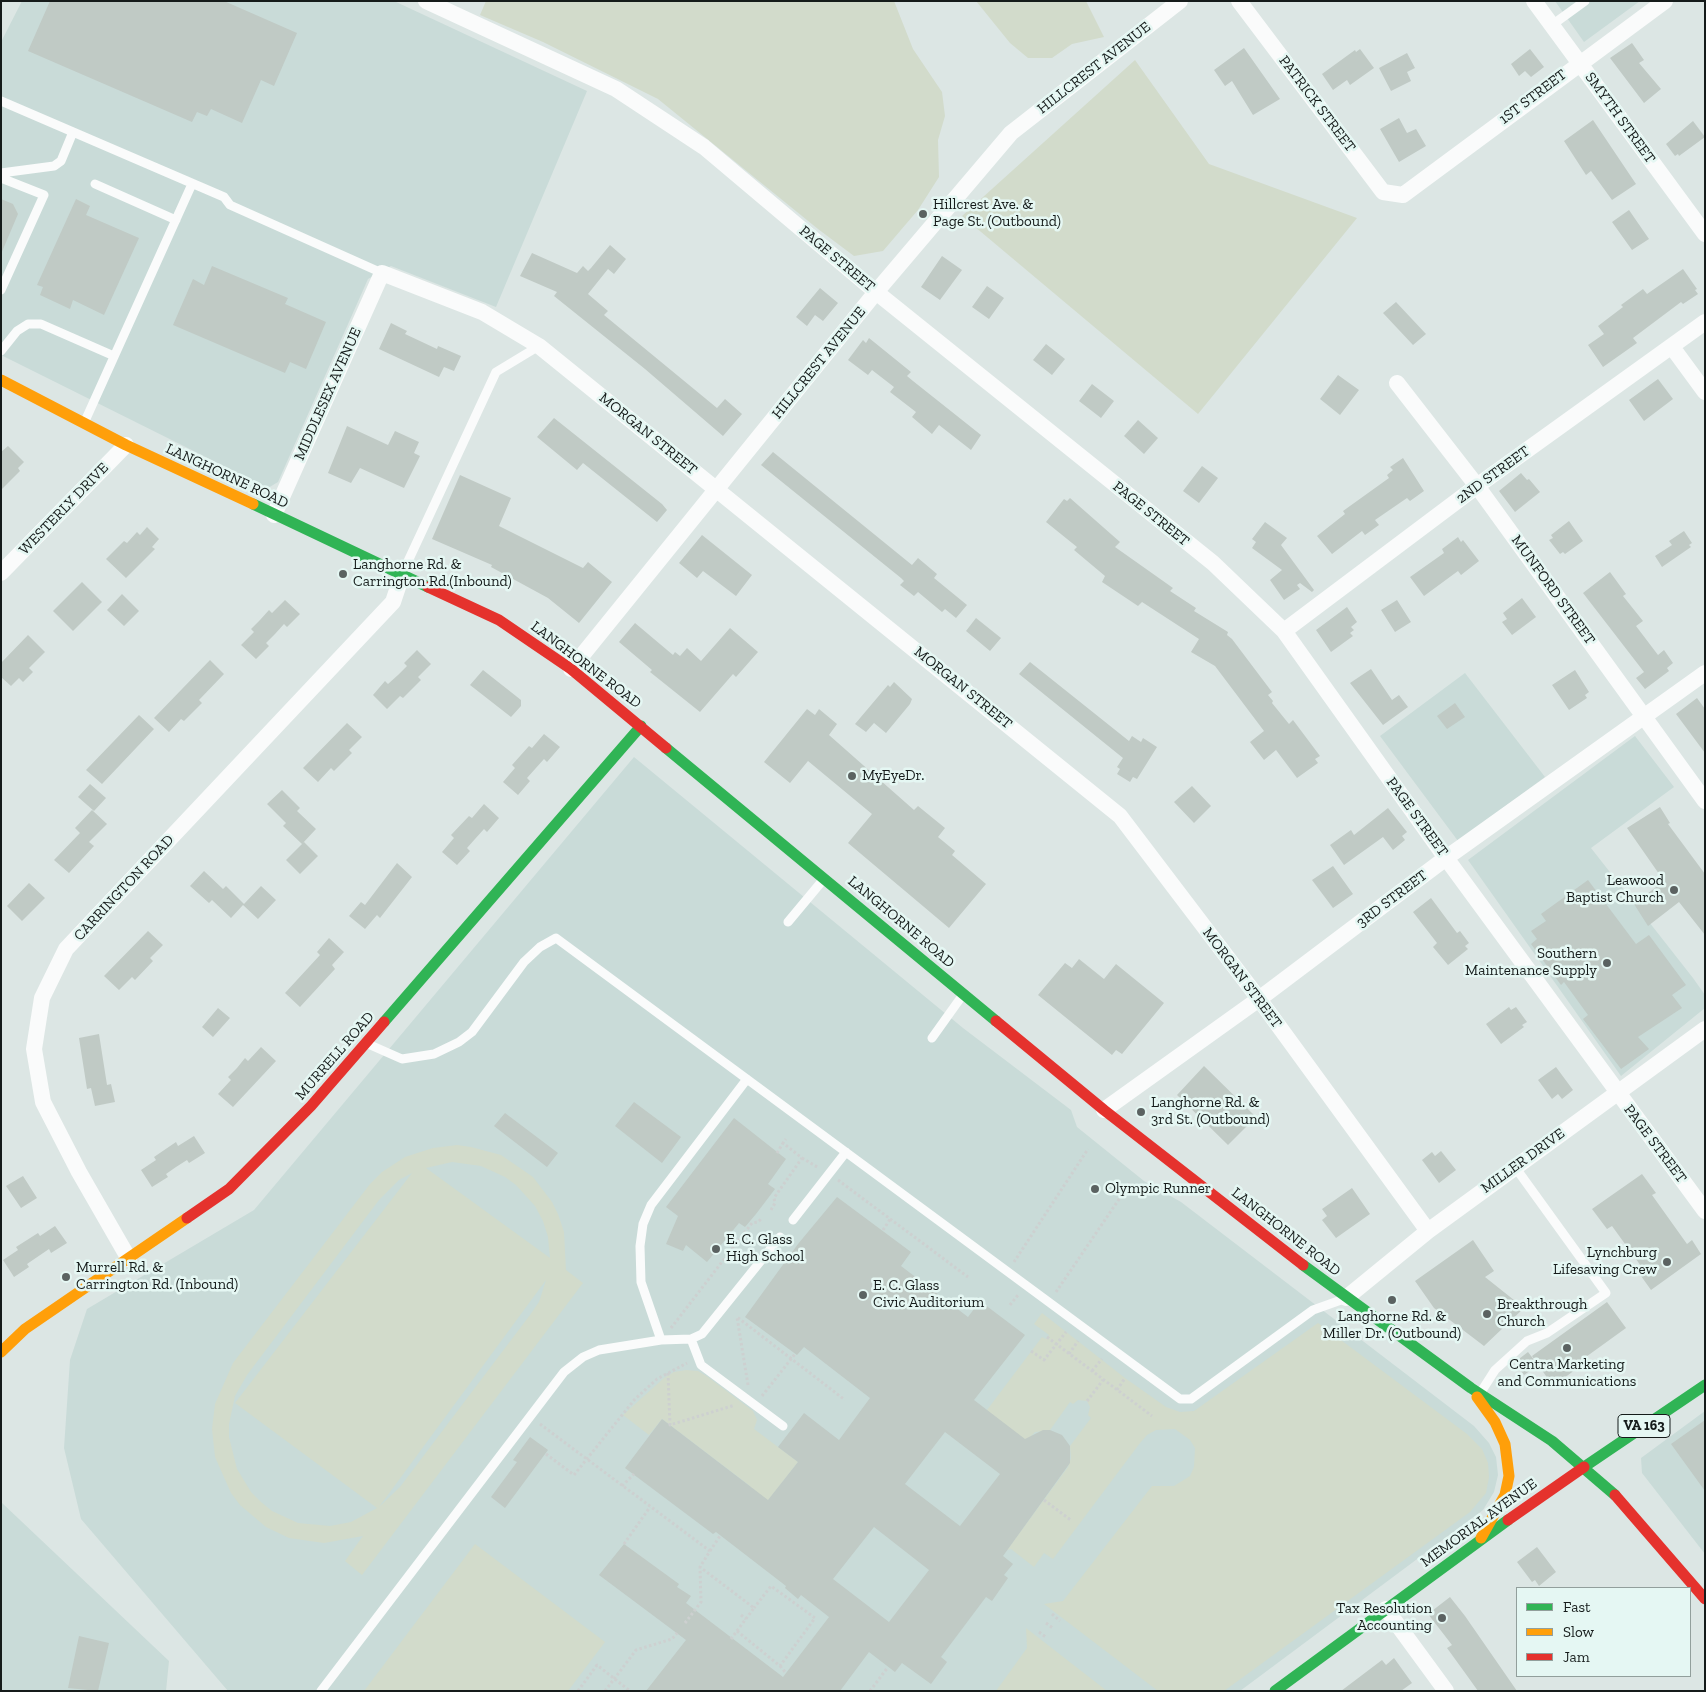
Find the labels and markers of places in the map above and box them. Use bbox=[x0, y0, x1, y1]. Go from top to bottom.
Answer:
place label: Hillcrest Ave. & Page St. (Outbound) bbox=[933, 196, 1061, 231]
marker: Hillcrest Ave. & Page St. (Outbound) bbox=[917, 208, 929, 220]
place label: Langhorne Rd. & Carrington Rd.(Inbound) bbox=[353, 556, 512, 591]
marker: Langhorne Rd. & Carrington Rd.(Inbound) bbox=[337, 568, 349, 580]
place label: MyEyeDr. bbox=[862, 767, 925, 785]
marker: MyEyeDr. bbox=[846, 770, 858, 782]
place label: Leawood Baptist Church bbox=[1566, 872, 1664, 907]
marker: Leawood Baptist Church bbox=[1668, 884, 1680, 896]
place label: Southern Maintenance Supply bbox=[1465, 945, 1597, 980]
marker: Southern Maintenance Supply bbox=[1601, 957, 1613, 969]
place label: Langhorne Rd. & 3rd St. (Outbound) bbox=[1151, 1094, 1270, 1129]
marker: Langhorne Rd. & 3rd St. (Outbound) bbox=[1135, 1106, 1147, 1118]
place label: Olympic Runner bbox=[1105, 1180, 1211, 1198]
marker: Olympic Runner bbox=[1089, 1183, 1101, 1195]
place label: E. C. Glass High School bbox=[726, 1231, 804, 1266]
marker: E. C. Glass High School bbox=[710, 1243, 722, 1255]
place label: Lynchburg Lifesaving Crew bbox=[1553, 1244, 1657, 1279]
marker: Lynchburg Lifesaving Crew bbox=[1661, 1256, 1673, 1268]
place label: Murrell Rd. & Carrington Rd. (Inbound) bbox=[76, 1259, 238, 1294]
marker: Murrell Rd. & Carrington Rd. (Inbound) bbox=[60, 1271, 72, 1283]
place label: E. C. Glass Civic Auditorium bbox=[873, 1277, 984, 1312]
marker: E. C. Glass Civic Auditorium bbox=[857, 1289, 869, 1301]
marker: Langhorne Rd. & Miller Dr. (Outbound) bbox=[1386, 1294, 1398, 1306]
place label: Breakthrough Church bbox=[1497, 1296, 1587, 1331]
place label: Langhorne Rd. & Miller Dr. (Outbound) bbox=[1323, 1308, 1461, 1343]
marker: Breakthrough Church bbox=[1481, 1308, 1493, 1320]
marker: Centra Marketing and Communications bbox=[1561, 1342, 1573, 1354]
place label: Centra Marketing and Communications bbox=[1498, 1356, 1636, 1391]
place label: Tax Resolution Accounting bbox=[1336, 1600, 1432, 1635]
marker: Tax Resolution Accounting bbox=[1436, 1612, 1448, 1624]

